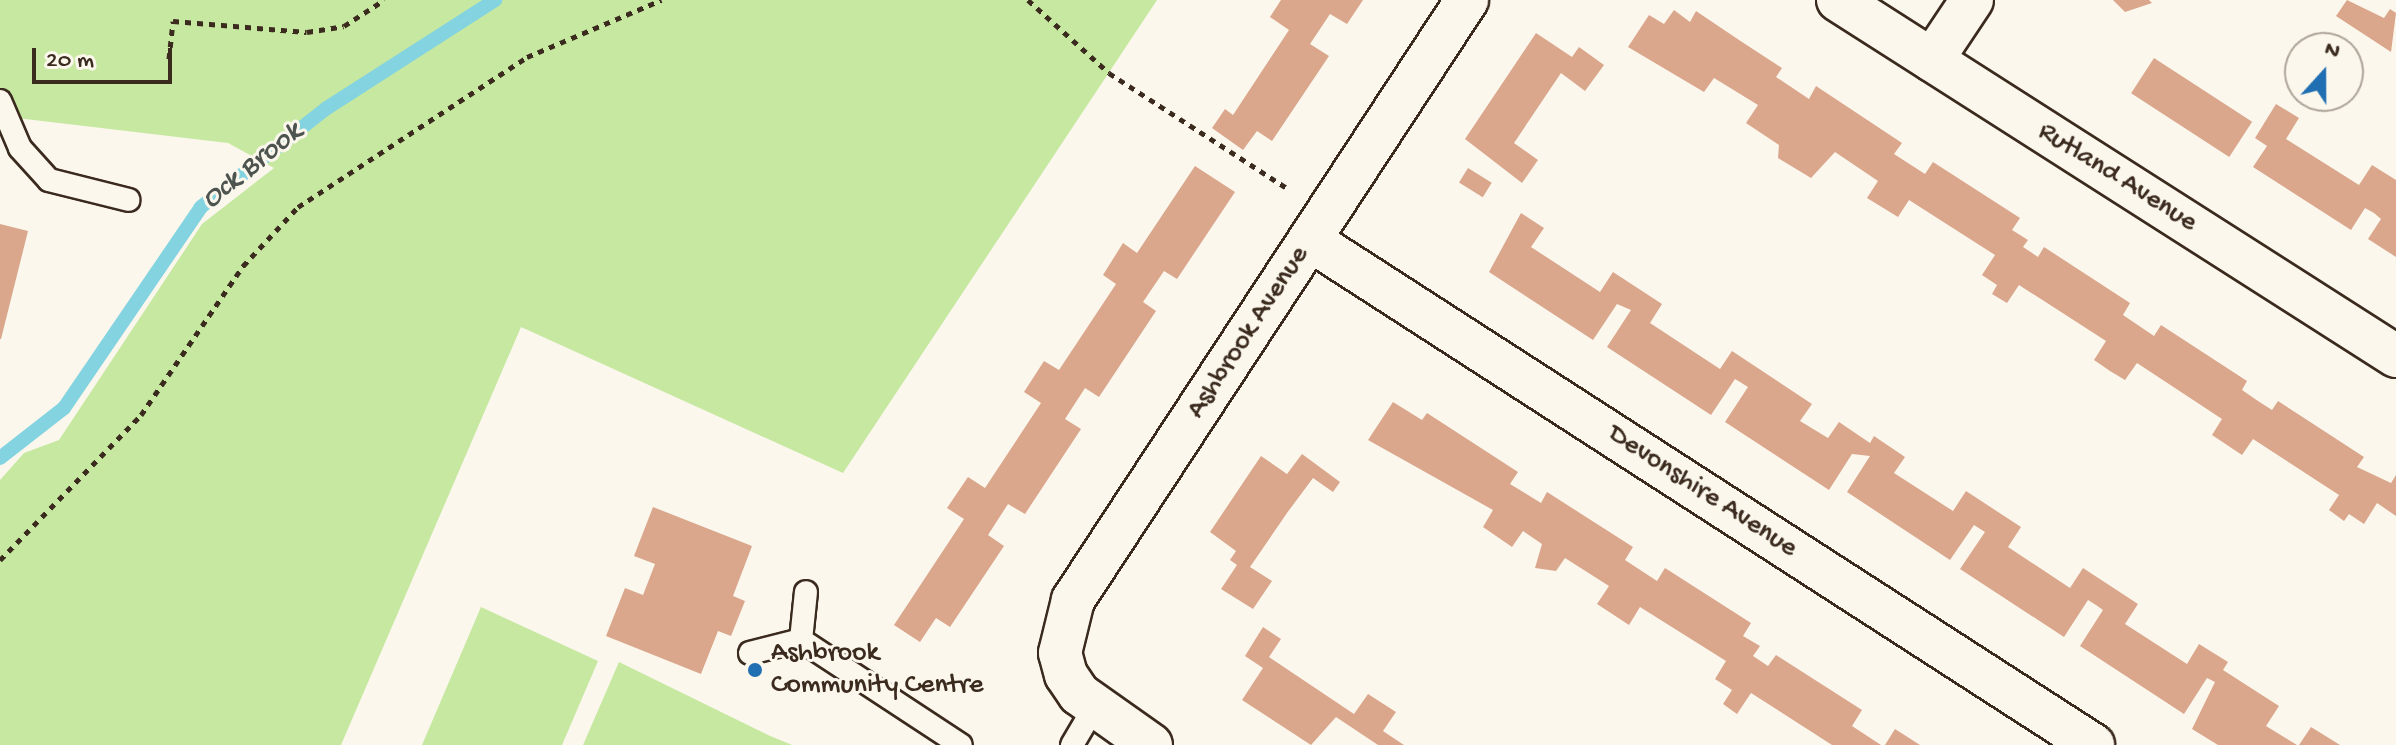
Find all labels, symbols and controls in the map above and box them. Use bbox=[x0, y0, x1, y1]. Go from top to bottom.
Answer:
scale bar bbox=[36, 32, 176, 82]
north arrow bbox=[2284, 32, 2364, 112]
text: N bbox=[2321, 37, 2343, 66]
text: 20 m bbox=[46, 47, 94, 76]
water label: Ock Brook bbox=[195, 116, 311, 218]
street label: Rutland Avenue bbox=[2031, 116, 2203, 240]
street label: Ashbrook Avenue bbox=[1181, 240, 1317, 426]
street label: Devonshire Avenue bbox=[1601, 418, 1803, 566]
place label: Ashbrook Community Centre bbox=[771, 637, 984, 703]
marker: Ashbrook Community Centre bbox=[746, 661, 764, 679]

